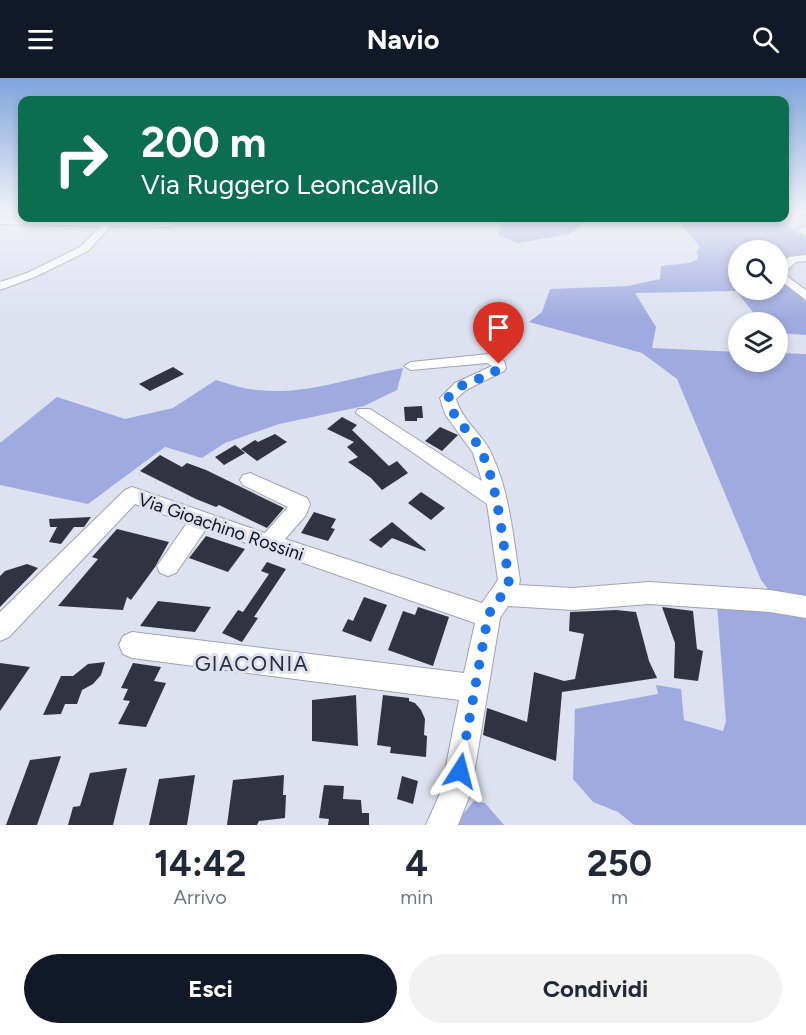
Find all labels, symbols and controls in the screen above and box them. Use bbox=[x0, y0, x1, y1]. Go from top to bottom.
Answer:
icon: menu bbox=[24, 23, 57, 56]
text: Navio bbox=[367, 23, 439, 56]
icon: search bbox=[749, 23, 782, 56]
text: 200 m bbox=[141, 117, 266, 168]
icon: right bbox=[42, 120, 120, 198]
text: Via Ruggero Leoncavallo bbox=[141, 168, 439, 201]
map controls bbox=[728, 240, 788, 372]
button: search bbox=[728, 240, 788, 300]
pin bbox=[473, 302, 524, 364]
icon: arrive bbox=[482, 311, 515, 344]
button: layers bbox=[728, 312, 788, 372]
street label: Via Gioachino Rossini bbox=[135, 488, 307, 566]
district label: GIACONIA bbox=[195, 651, 309, 676]
position arrow bbox=[428, 739, 492, 803]
text: 14:42 bbox=[154, 842, 246, 885]
text: 4 bbox=[405, 842, 428, 885]
text: 250 bbox=[587, 842, 652, 885]
text: Arrivo bbox=[173, 885, 227, 909]
text: min bbox=[400, 885, 433, 909]
text: m bbox=[611, 885, 628, 909]
button: Esci bbox=[24, 954, 397, 1023]
button: Condividi bbox=[409, 954, 782, 1023]

